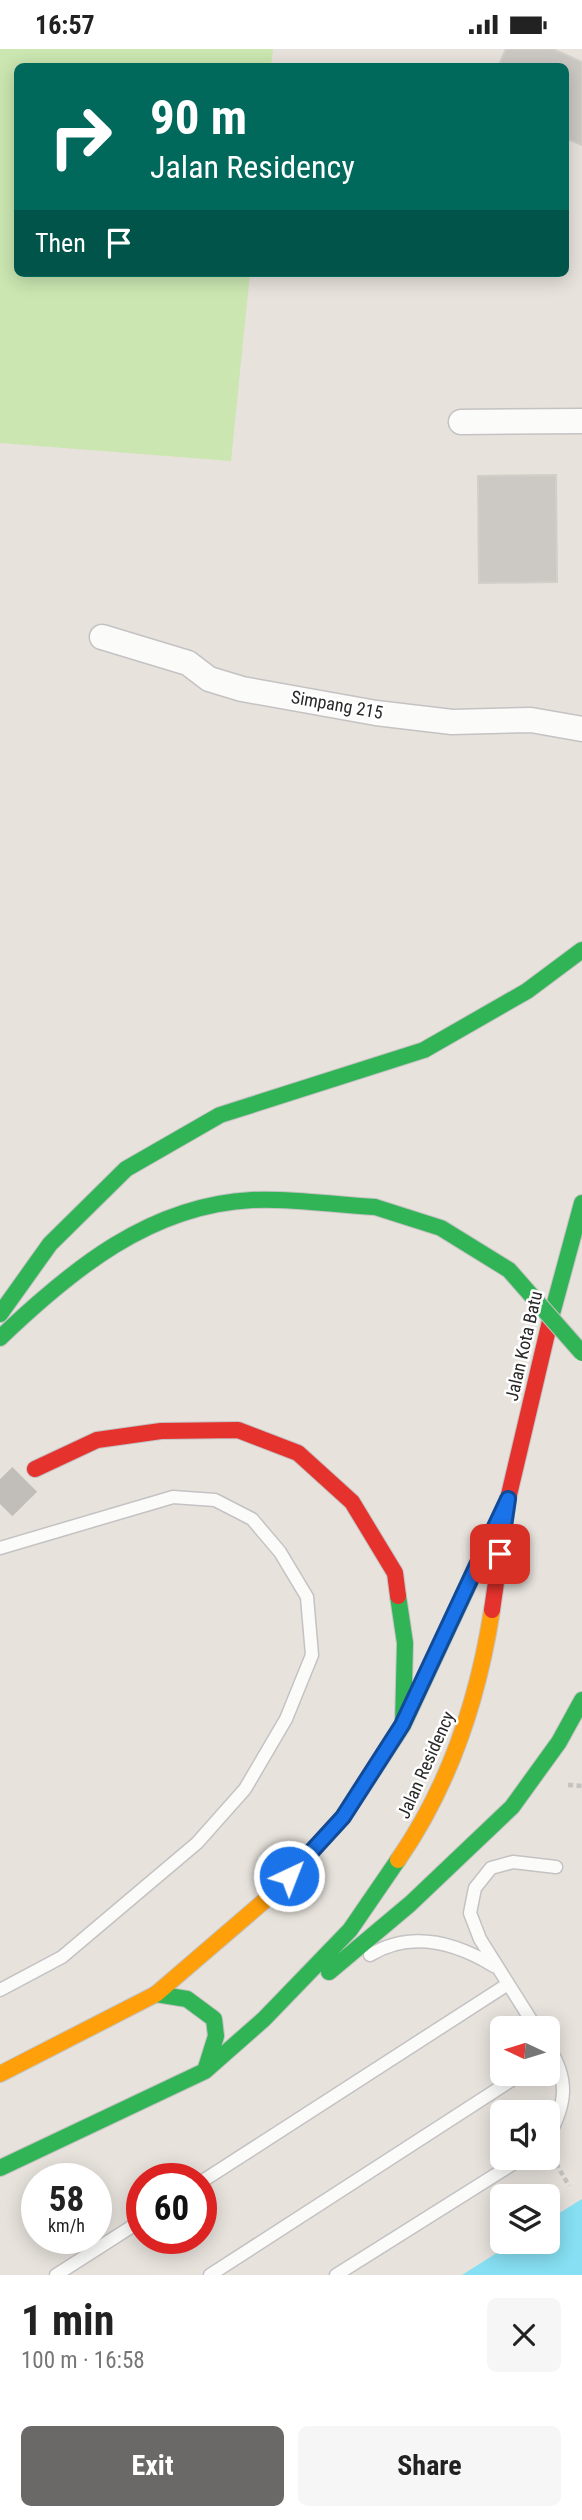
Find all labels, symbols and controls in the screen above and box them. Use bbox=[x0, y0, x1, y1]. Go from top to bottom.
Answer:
text: 16:57 bbox=[35, 10, 95, 40]
text: 90 m bbox=[150, 89, 247, 146]
icon: right bbox=[35, 91, 126, 182]
text: Jalan Residency bbox=[150, 148, 355, 186]
icon: arrive bbox=[100, 224, 138, 262]
text: Then bbox=[35, 228, 86, 258]
street label: Simpang 215 bbox=[290, 686, 385, 723]
street label: Jalan Kota Batu bbox=[501, 1289, 546, 1403]
pin bbox=[470, 1524, 530, 1584]
icon: arrive bbox=[481, 1535, 519, 1573]
street label: Jalan Residency bbox=[393, 1707, 459, 1822]
position arrow bbox=[252, 1839, 326, 1913]
north arrow bbox=[490, 2016, 560, 2086]
map controls bbox=[490, 2016, 560, 2254]
button: sound bbox=[490, 2100, 560, 2170]
speed limit sign: 60 bbox=[126, 2163, 217, 2254]
text: 58 bbox=[49, 2179, 84, 2220]
button: layers bbox=[490, 2184, 560, 2254]
text: km/h bbox=[48, 2215, 85, 2236]
text: 1 min bbox=[21, 2296, 114, 2345]
button: close bbox=[487, 2298, 561, 2372]
text: 100 m · 16:58 bbox=[21, 2347, 145, 2374]
button: Exit bbox=[21, 2426, 284, 2506]
button: Share bbox=[298, 2426, 561, 2506]

